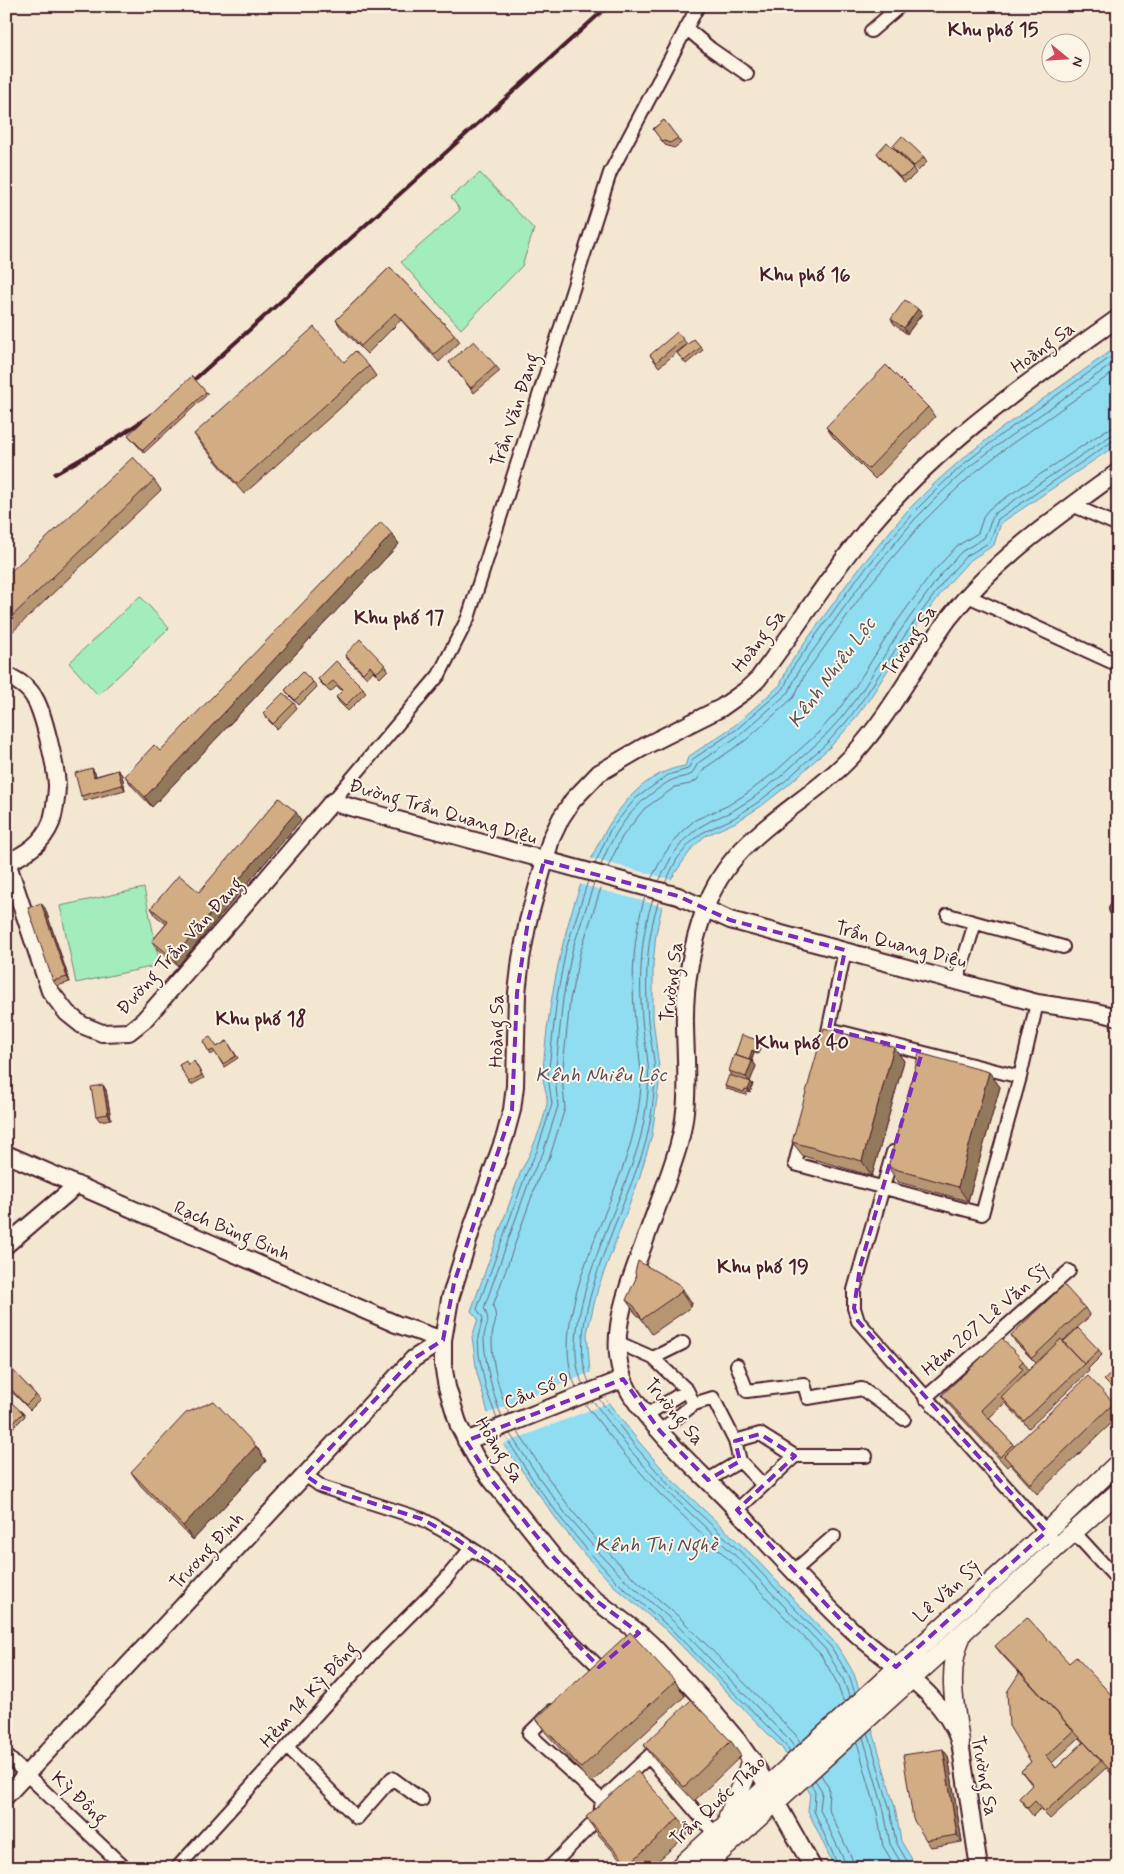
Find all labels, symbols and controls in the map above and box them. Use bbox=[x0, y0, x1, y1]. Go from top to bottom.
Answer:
district label: Khu phố 15 bbox=[948, 17, 1039, 44]
north arrow bbox=[1042, 32, 1092, 82]
text: N bbox=[1067, 54, 1087, 69]
district label: Khu phố 16 bbox=[759, 262, 851, 289]
street label: Hoàng Sa bbox=[1006, 316, 1082, 382]
street label: Trần Văn Ðang bbox=[485, 350, 548, 471]
street label: Trường Sa bbox=[877, 600, 945, 683]
street label: Hoàng Sa bbox=[727, 604, 794, 680]
district label: Khu phố 17 bbox=[354, 605, 444, 632]
water label: Kênh Nhiêu Lộc bbox=[782, 612, 883, 734]
street label: Đường Trần Quang Diệu bbox=[345, 773, 540, 854]
street label: Đường Trần Văn Đang bbox=[111, 872, 251, 1022]
street label: Trần Quang Diệu bbox=[832, 915, 970, 976]
street label: Trường Sa bbox=[655, 940, 692, 1024]
street label: Hoàng Sa bbox=[484, 994, 513, 1068]
district label: Khu phố 18 bbox=[216, 1006, 307, 1033]
district label: Khu phố 40 bbox=[755, 1030, 849, 1057]
water label: Kênh Nhiêu Lộc bbox=[535, 1062, 668, 1089]
street label: Rạch Bùng Binh bbox=[169, 1195, 294, 1269]
district label: Khu phố 19 bbox=[717, 1254, 809, 1281]
street label: Hẻm 207 Lê Văn Sỹ bbox=[916, 1258, 1054, 1383]
street label: Cầu Số 9 bbox=[500, 1366, 574, 1416]
street label: Trường Sa bbox=[636, 1373, 710, 1453]
street label: Hoàng Sa bbox=[466, 1412, 529, 1489]
street label: Trương Định bbox=[164, 1507, 252, 1597]
water label: Kênh Thị Nghè bbox=[595, 1532, 719, 1561]
street label: Lê Văn Sỹ bbox=[908, 1555, 987, 1630]
street label: Hẻm 14 Kỳ Ðồng bbox=[255, 1637, 366, 1755]
street label: Trường Sa bbox=[962, 1734, 1003, 1819]
street label: Trần Quốc Thảo bbox=[665, 1750, 771, 1852]
street label: Kỳ Ðồng bbox=[44, 1766, 112, 1832]

